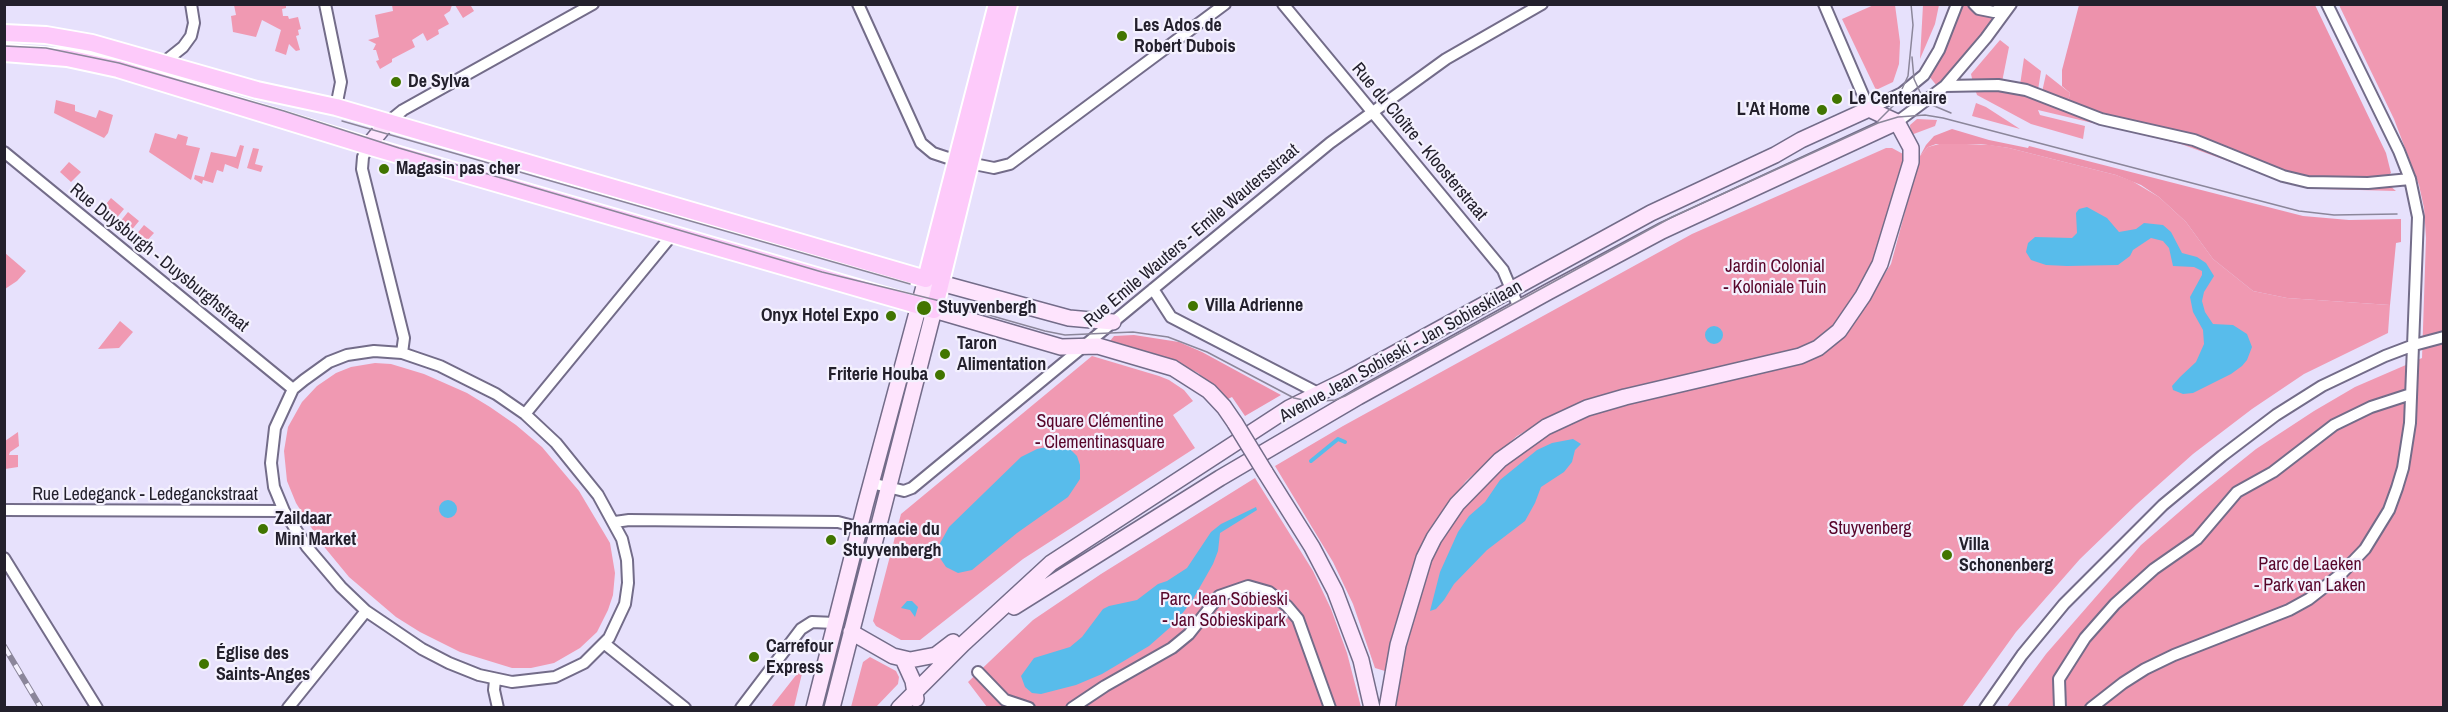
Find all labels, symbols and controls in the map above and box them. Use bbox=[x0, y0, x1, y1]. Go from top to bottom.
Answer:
place label: Les Ados de Robert Dubois bbox=[1134, 15, 1236, 57]
marker: Les Ados de Robert Dubois bbox=[1115, 29, 1129, 43]
street label: Rue du Cloître - Kloosterstraat bbox=[1347, 59, 1491, 225]
place label: De Sylva bbox=[408, 71, 470, 93]
marker: De Sylva bbox=[389, 75, 403, 89]
place label: Le Centenaire bbox=[1849, 88, 1947, 110]
marker: Le Centenaire bbox=[1830, 92, 1844, 106]
place label: L'At Home bbox=[1737, 99, 1810, 121]
marker: L'At Home bbox=[1815, 103, 1829, 117]
street label: Rue Emile Wauters - Emile Wautersstraat bbox=[1080, 140, 1304, 332]
place label: Magasin pas cher bbox=[396, 158, 520, 180]
marker: Magasin pas cher bbox=[377, 162, 391, 176]
street label: Rue Duysburgh - Duysburghstraat bbox=[65, 179, 253, 337]
park label: Jardin Colonial - Koloniale Tuin bbox=[1724, 256, 1826, 298]
street label: Avenue Jean Sobieski - Jan Sobieskilaan bbox=[1276, 276, 1526, 428]
place label: Villa Adrienne bbox=[1205, 295, 1303, 317]
place label: Stuyvenbergh bbox=[938, 297, 1036, 319]
marker: Stuyvenbergh bbox=[915, 299, 933, 317]
marker: Villa Adrienne bbox=[1186, 299, 1200, 313]
place label: Onyx Hotel Expo bbox=[761, 305, 879, 327]
marker: Onyx Hotel Expo bbox=[884, 309, 898, 323]
place label: Taron Alimentation bbox=[957, 333, 1046, 376]
marker: Taron Alimentation bbox=[938, 347, 952, 361]
place label: Friterie Houba bbox=[828, 364, 928, 386]
marker: Friterie Houba bbox=[933, 368, 947, 382]
park label: Square Clémentine - Clementinasquare bbox=[1035, 411, 1165, 454]
street label: Rue Ledeganck - Ledeganckstraat bbox=[32, 484, 258, 506]
place label: Zaildaar Mini Market bbox=[275, 508, 356, 550]
park label: Stuyvenberg bbox=[1829, 518, 1911, 540]
place label: Pharmacie du Stuyvenbergh bbox=[843, 519, 941, 562]
marker: Zaildaar Mini Market bbox=[256, 522, 270, 536]
marker: Pharmacie du Stuyvenbergh bbox=[824, 533, 838, 547]
place label: Villa Schonenberg bbox=[1959, 534, 2053, 576]
marker: Villa Schonenberg bbox=[1940, 548, 1954, 562]
park label: Parc de Laeken - Park van Laken bbox=[2254, 554, 2366, 596]
park label: Parc Jean Sobieski - Jan Sobieskipark bbox=[1160, 589, 1288, 632]
place label: Carrefour Express bbox=[766, 636, 833, 678]
place label: Église des Saints-Anges bbox=[216, 643, 310, 686]
marker: Carrefour Express bbox=[747, 650, 761, 664]
marker: Église des Saints-Anges bbox=[197, 657, 211, 671]

